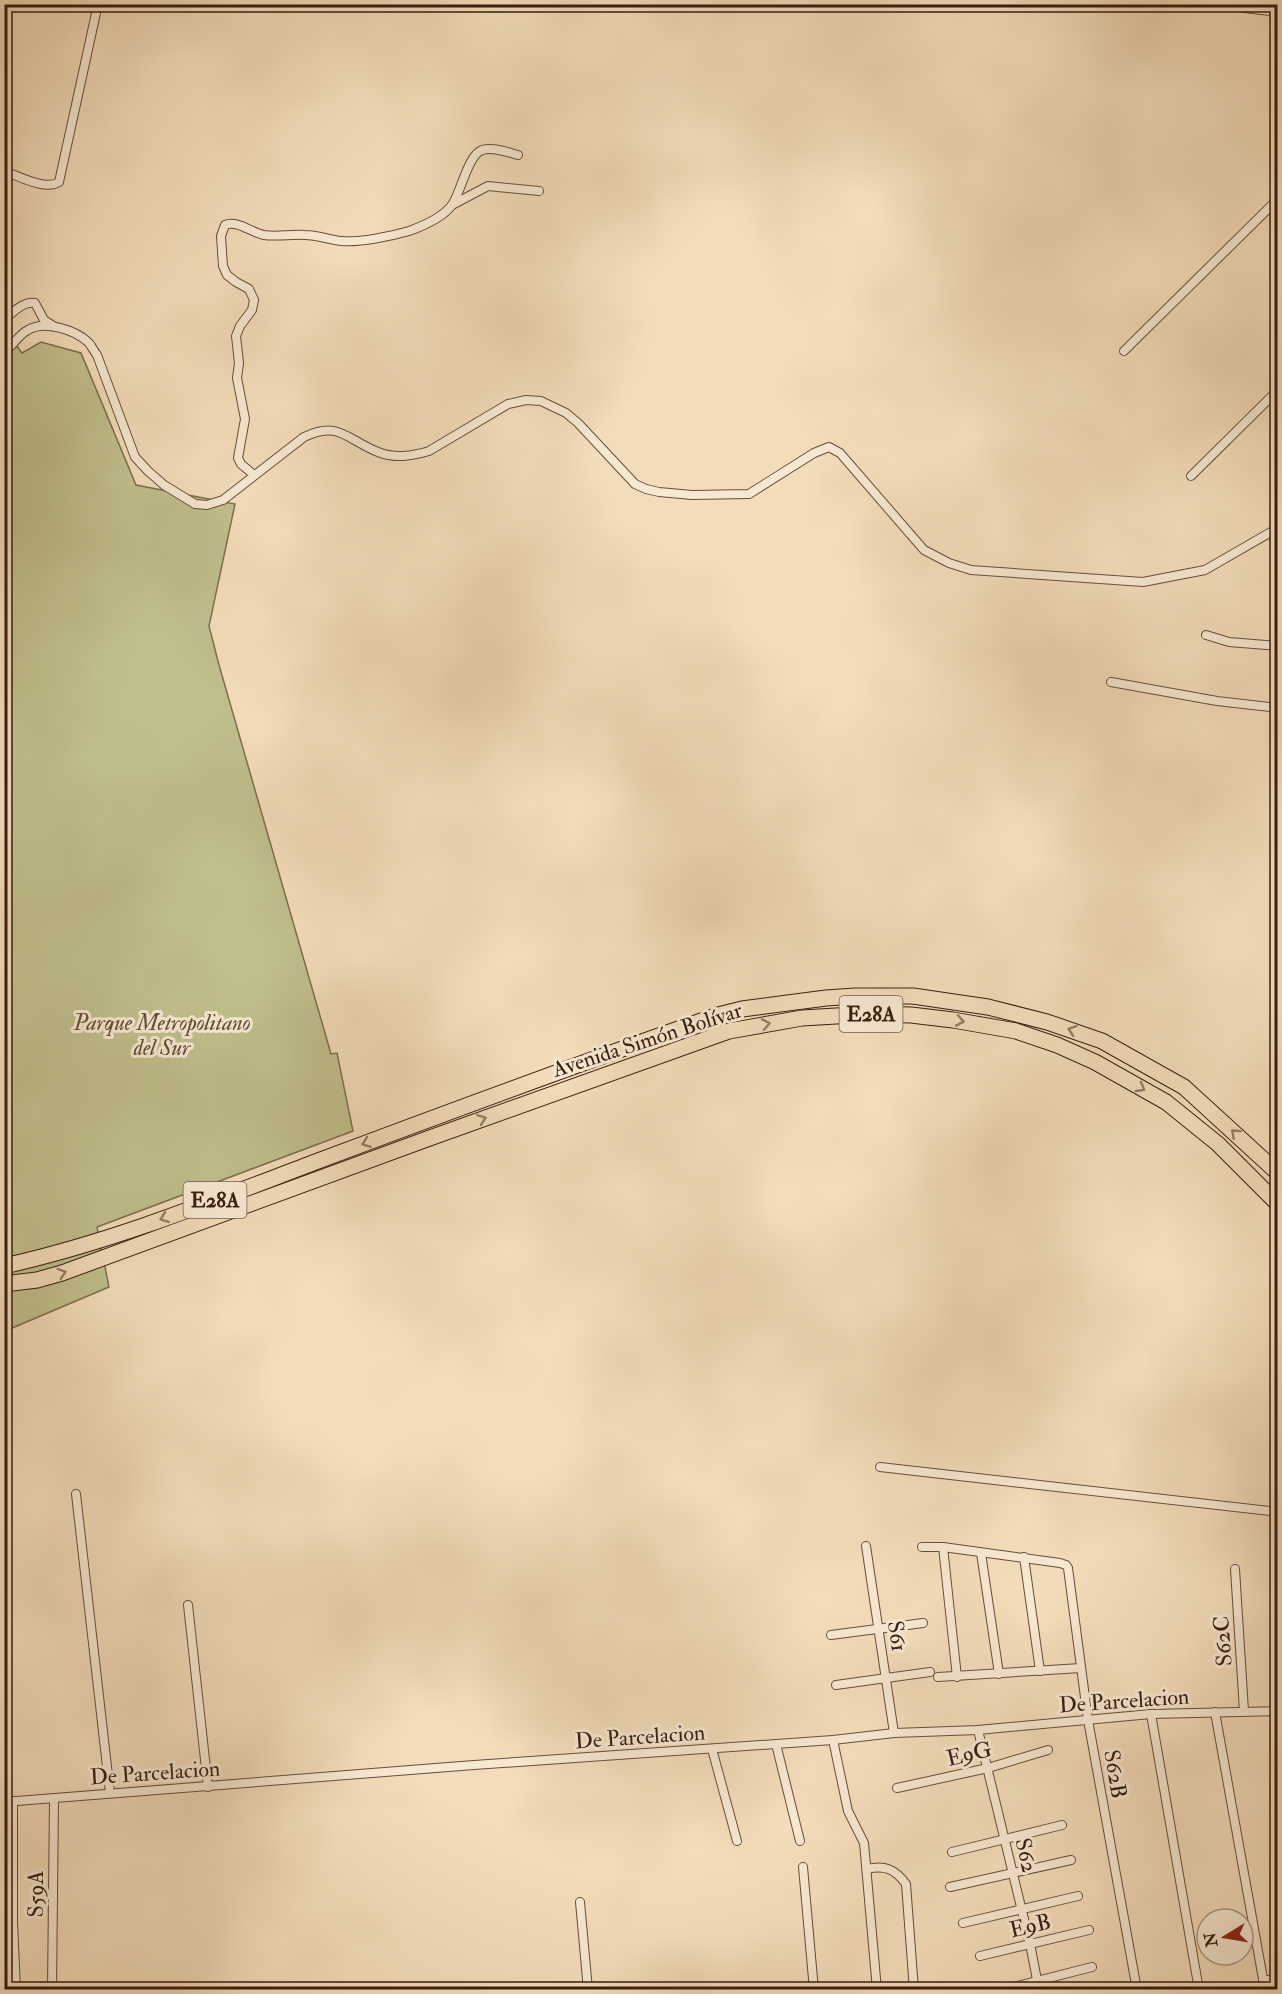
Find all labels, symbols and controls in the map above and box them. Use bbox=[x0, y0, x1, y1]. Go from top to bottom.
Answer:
street label: Avenida Simón Bolívar bbox=[548, 996, 747, 1084]
road number: E28A bbox=[840, 996, 902, 1032]
park label: Parque Metropolitano del Sur bbox=[72, 1009, 251, 1062]
one-way arrow bbox=[954, 1014, 964, 1027]
one-way arrow bbox=[760, 1018, 770, 1031]
one-way arrow bbox=[1067, 1025, 1078, 1038]
one-way arrow bbox=[1135, 1081, 1145, 1092]
one-way arrow bbox=[476, 1113, 486, 1126]
one-way arrow bbox=[1231, 1130, 1242, 1141]
one-way arrow bbox=[362, 1136, 373, 1148]
road number: E28A bbox=[184, 1182, 246, 1218]
one-way arrow bbox=[159, 1211, 170, 1224]
one-way arrow bbox=[56, 1267, 67, 1280]
street label: S62C bbox=[1207, 1615, 1239, 1667]
street label: S61 bbox=[881, 1619, 913, 1654]
street label: De Parcelacion bbox=[1058, 1682, 1190, 1720]
street label: De Parcelacion bbox=[574, 1718, 706, 1756]
street label: E9G bbox=[944, 1735, 995, 1773]
street label: S62B bbox=[1097, 1748, 1133, 1801]
street label: De Parcelacion bbox=[89, 1754, 221, 1792]
street label: S62 bbox=[1009, 1835, 1044, 1875]
street label: S59A bbox=[22, 1870, 50, 1918]
north arrow bbox=[1195, 1907, 1255, 1967]
street label: E9B bbox=[1007, 1908, 1054, 1944]
text: N bbox=[1200, 1930, 1223, 1950]

